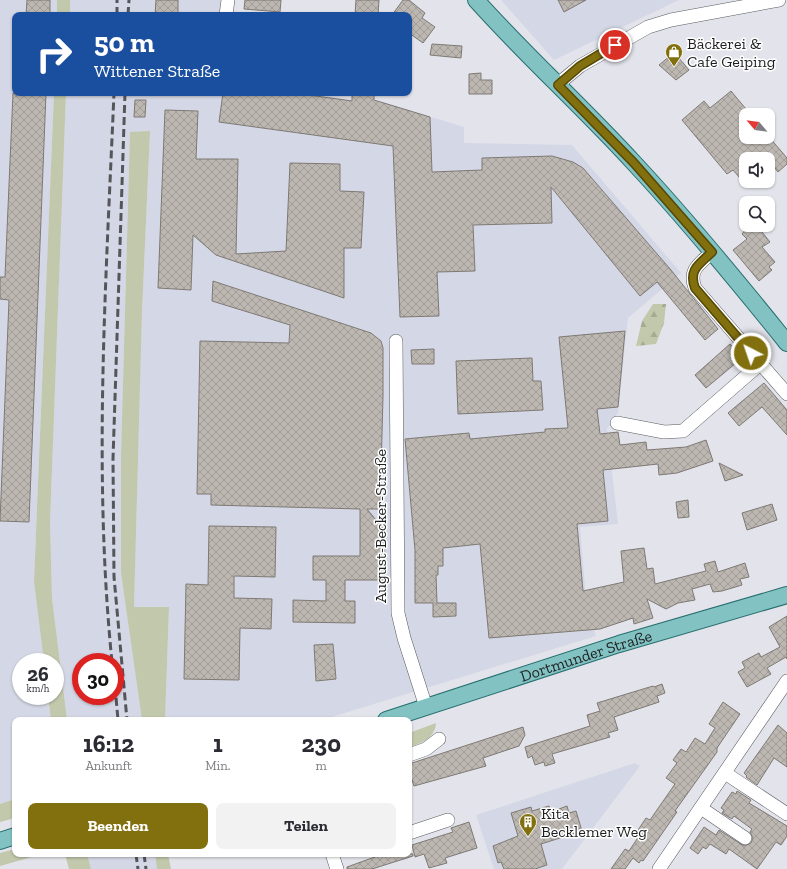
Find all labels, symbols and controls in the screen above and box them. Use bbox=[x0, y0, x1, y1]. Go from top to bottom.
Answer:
text: 50 m bbox=[94, 26, 155, 59]
icon: right bbox=[28, 28, 80, 80]
pin bbox=[598, 28, 632, 62]
icon: arrive bbox=[604, 34, 626, 56]
place label: Bäckerei & Cafe Geiping bbox=[687, 34, 776, 71]
shop icon: Bäckerei & Cafe Geiping bbox=[664, 42, 684, 67]
text: Wittener Straße bbox=[94, 60, 220, 82]
north arrow bbox=[739, 108, 775, 144]
map controls bbox=[739, 108, 775, 232]
button: sound bbox=[739, 152, 775, 188]
button: search bbox=[739, 196, 775, 232]
position arrow bbox=[730, 332, 772, 374]
street label: August-Becker-Straße bbox=[371, 449, 390, 603]
street label: Dortmunder Straße bbox=[518, 626, 654, 686]
speed limit sign: 30 bbox=[72, 653, 124, 705]
text: 26 bbox=[27, 662, 49, 686]
text: km/h bbox=[27, 683, 49, 695]
text: 16:12 bbox=[83, 729, 134, 758]
text: 1 bbox=[213, 729, 223, 758]
text: 230 bbox=[301, 729, 341, 758]
text: Ankunft bbox=[85, 758, 132, 773]
text: Min. bbox=[205, 758, 230, 773]
text: m bbox=[316, 758, 327, 773]
button: Beenden bbox=[28, 803, 208, 849]
button: Teilen bbox=[216, 803, 396, 849]
place label: Kita Becklemer Weg bbox=[541, 804, 647, 841]
building icon: Kita Becklemer Weg bbox=[518, 812, 538, 837]

